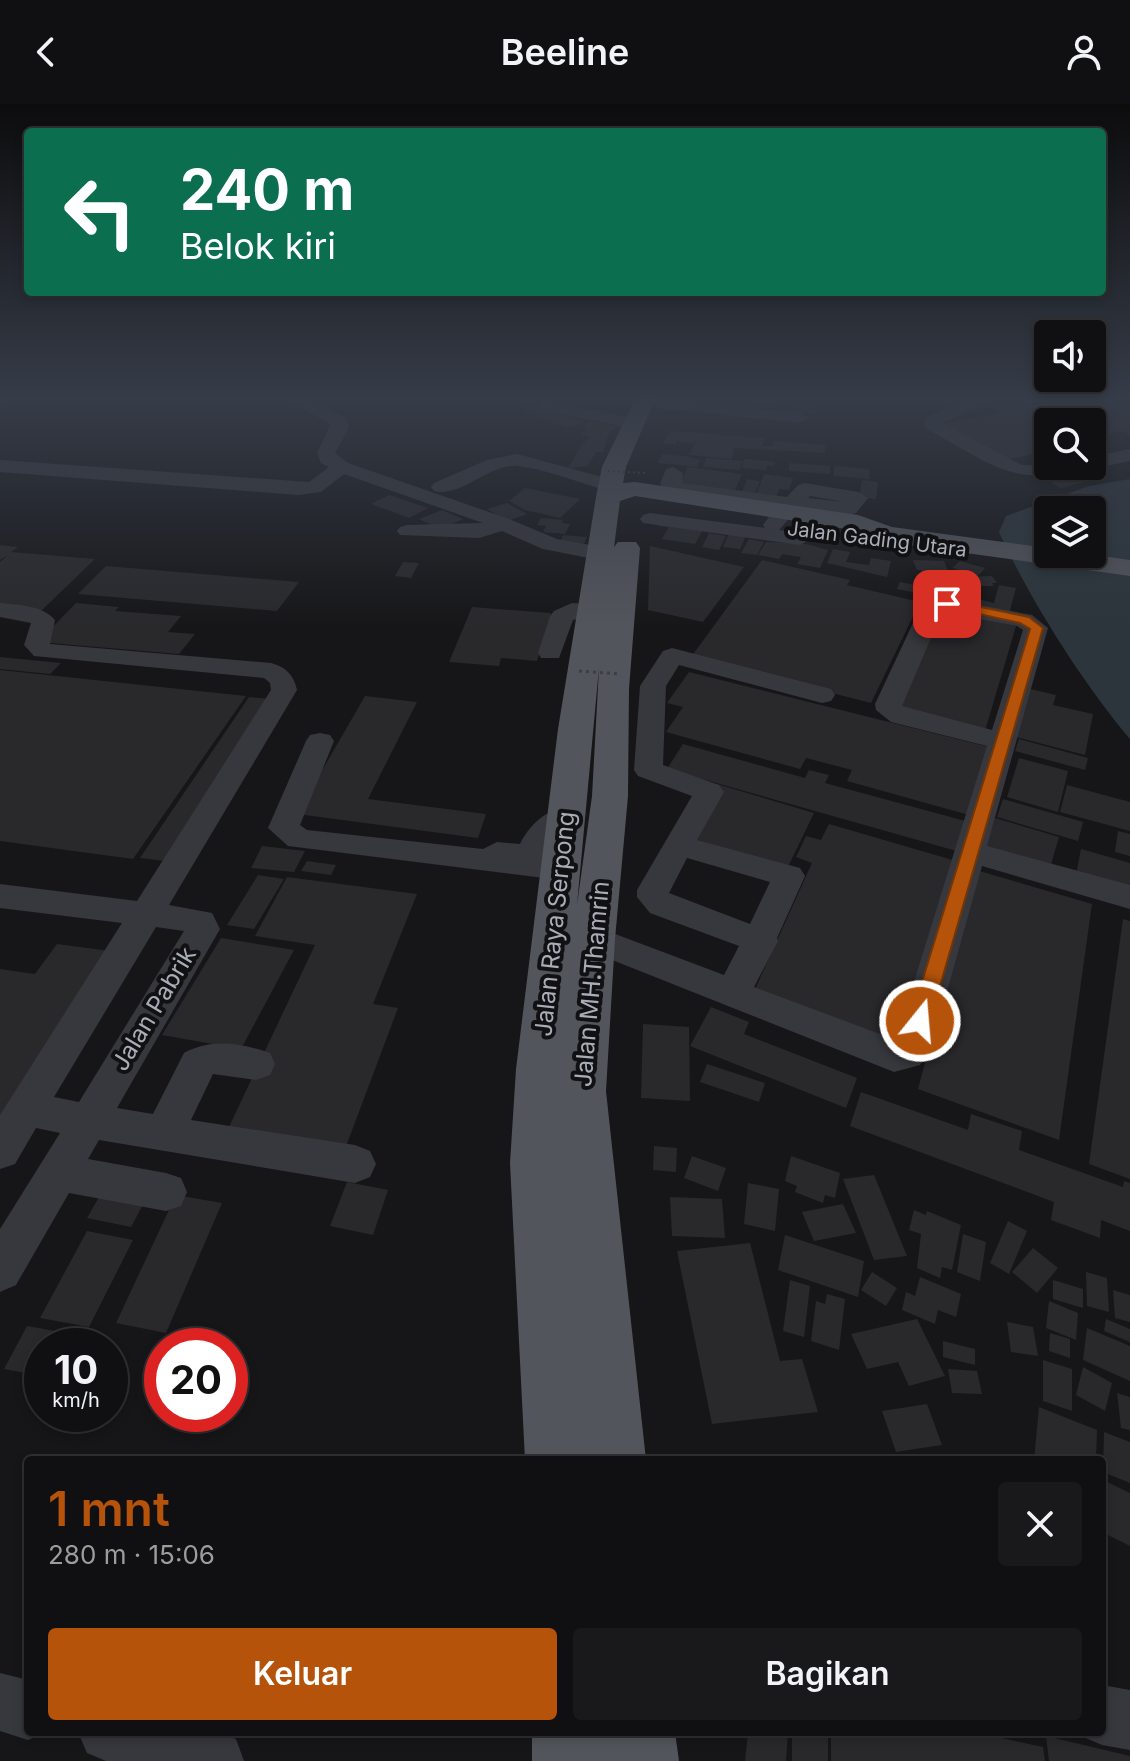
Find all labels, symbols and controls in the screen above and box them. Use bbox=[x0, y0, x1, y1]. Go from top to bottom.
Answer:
icon: back bbox=[24, 30, 68, 74]
text: Beeline bbox=[501, 30, 629, 74]
icon: person bbox=[1062, 30, 1106, 74]
text: 240 m bbox=[180, 156, 354, 224]
icon: left bbox=[48, 160, 152, 264]
text: Belok kiri bbox=[180, 224, 336, 268]
map controls bbox=[1034, 320, 1106, 568]
button: sound bbox=[1034, 320, 1106, 392]
button: search bbox=[1034, 408, 1106, 480]
button: layers bbox=[1034, 496, 1106, 568]
street label: Jalan Gading Utara bbox=[786, 516, 968, 562]
pin bbox=[913, 570, 981, 638]
icon: arrive bbox=[925, 582, 969, 626]
street label: Jalan Raya Serpong bbox=[528, 810, 581, 1038]
street label: Jalan MH.Thamrin bbox=[568, 880, 615, 1088]
street label: Jalan Pabrik bbox=[105, 942, 202, 1076]
position arrow bbox=[878, 979, 962, 1063]
speed limit sign: 20 bbox=[144, 1328, 248, 1432]
text: 10 bbox=[54, 1345, 98, 1394]
text: km/h bbox=[52, 1388, 100, 1412]
text: 1 mnt bbox=[48, 1479, 170, 1538]
button: close bbox=[998, 1482, 1082, 1566]
text: 280 m · 15:06 bbox=[48, 1539, 215, 1570]
button: Keluar bbox=[48, 1628, 557, 1720]
button: Bagikan bbox=[573, 1628, 1082, 1720]

